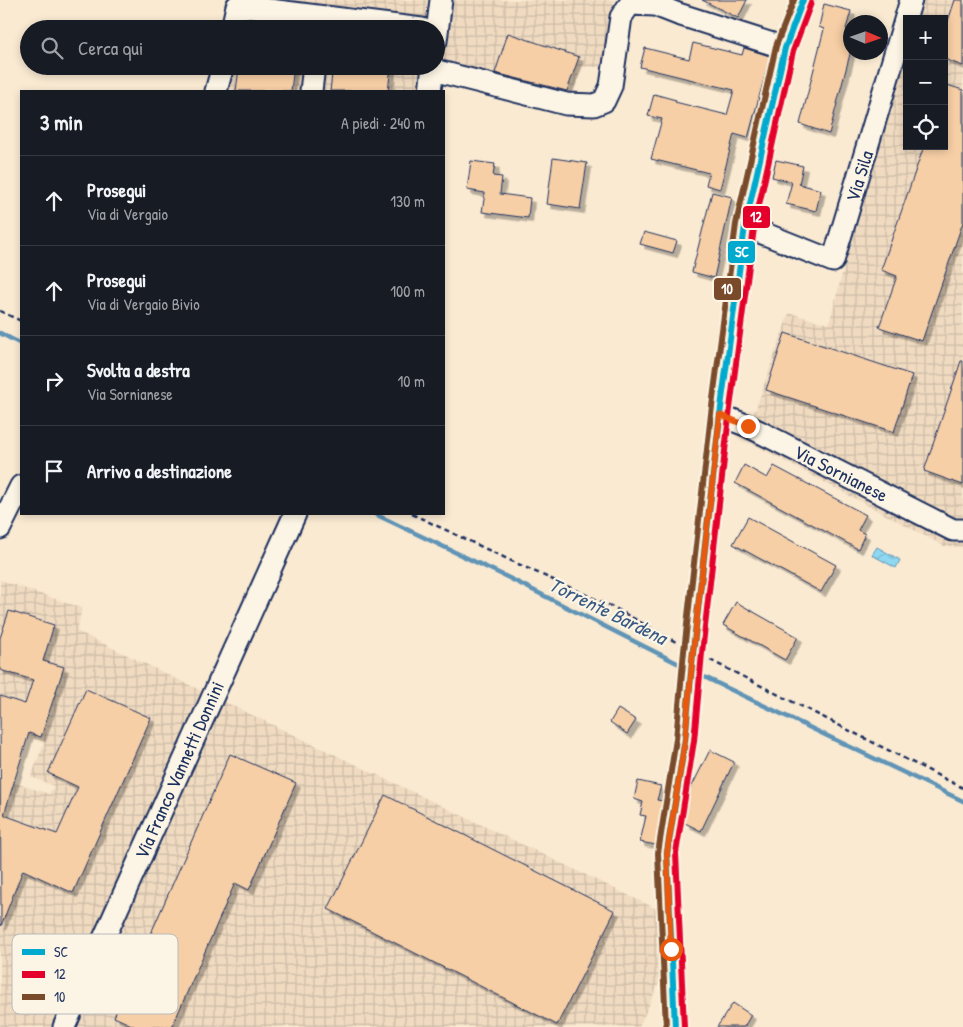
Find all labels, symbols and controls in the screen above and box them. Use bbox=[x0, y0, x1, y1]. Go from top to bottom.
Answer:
north arrow bbox=[843, 15, 888, 60]
map controls bbox=[903, 15, 948, 150]
button: + bbox=[903, 15, 948, 60]
search box bbox=[20, 20, 445, 75]
icon: search bbox=[38, 34, 66, 62]
text: Cerca qui bbox=[78, 35, 143, 61]
button: − bbox=[903, 60, 948, 105]
button: locate bbox=[903, 105, 948, 150]
text: 3 min bbox=[40, 108, 83, 137]
text: A piedi · 240 m bbox=[341, 112, 425, 134]
street label: Via Sila bbox=[839, 147, 879, 205]
text: Prosegui bbox=[87, 177, 146, 203]
icon: ahead bbox=[40, 187, 68, 215]
text: 130 m bbox=[390, 190, 425, 212]
text: Via di Vergaio bbox=[87, 203, 168, 225]
line badge: 12 bbox=[742, 205, 771, 229]
text: 12 bbox=[750, 207, 762, 226]
line badge: SC bbox=[727, 240, 756, 264]
text: SC bbox=[735, 242, 749, 261]
text: Prosegui bbox=[87, 267, 146, 293]
icon: ahead bbox=[40, 277, 68, 305]
line badge: 10 bbox=[713, 277, 742, 301]
text: 10 bbox=[721, 279, 733, 298]
text: 100 m bbox=[390, 280, 425, 302]
text: Via di Vergaio Bivio bbox=[87, 293, 200, 315]
text: Svolta a destra bbox=[87, 357, 190, 383]
icon: right bbox=[40, 367, 68, 395]
text: 10 m bbox=[397, 370, 425, 392]
text: Via Sornianese bbox=[87, 383, 173, 405]
route end bbox=[737, 415, 760, 438]
street label: Via Sornianese bbox=[790, 438, 893, 508]
icon: arrive bbox=[40, 457, 68, 485]
text: Arrivo a destinazione bbox=[87, 458, 232, 484]
water label: Torrente Bardena bbox=[545, 570, 673, 652]
street label: Via Franco Vannetti Donnini bbox=[128, 677, 230, 863]
legend bbox=[12, 934, 178, 1014]
route start bbox=[660, 938, 683, 961]
text: SC bbox=[54, 942, 68, 961]
text: 12 bbox=[54, 964, 66, 983]
text: 10 bbox=[54, 987, 65, 1006]

